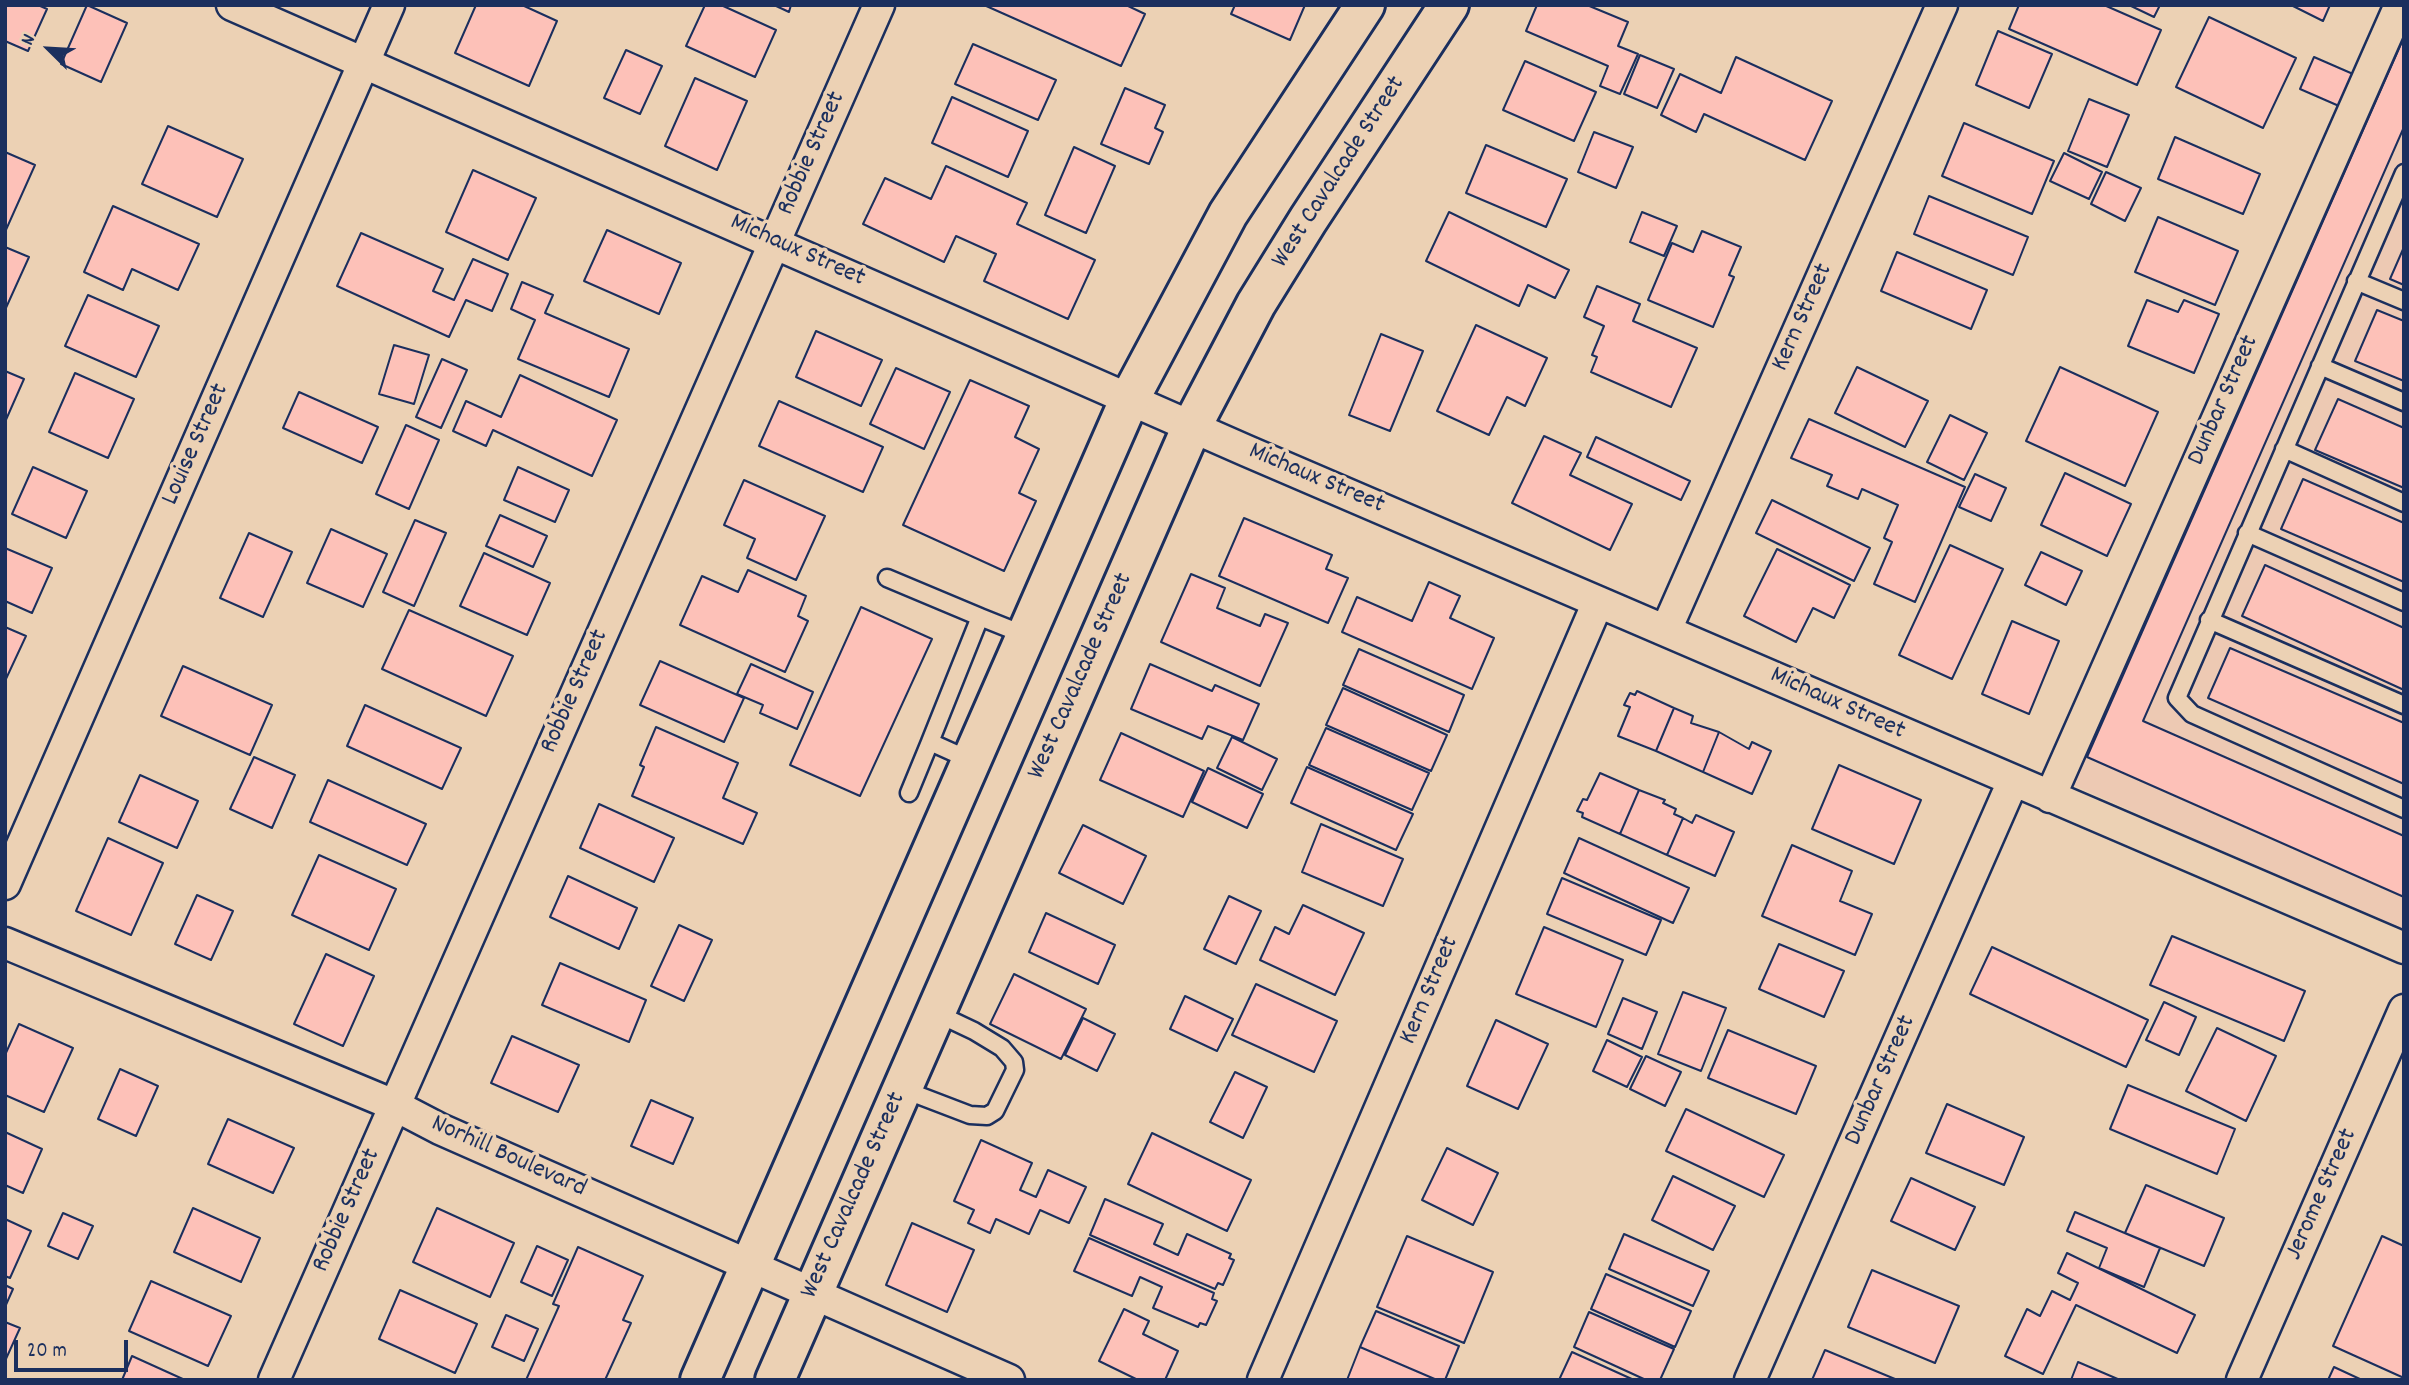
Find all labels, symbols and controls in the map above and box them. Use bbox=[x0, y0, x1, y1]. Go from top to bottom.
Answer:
north arrow bbox=[14, 14, 84, 84]
text: N bbox=[15, 30, 44, 50]
street label: West Cavalcade Street bbox=[1266, 71, 1414, 275]
street label: Robbie Street bbox=[772, 87, 854, 221]
street label: Michaux Street bbox=[725, 208, 869, 296]
street label: Kern Street bbox=[1767, 259, 1841, 377]
street label: Dunbar Street bbox=[2183, 331, 2267, 471]
street label: Louise Street bbox=[156, 379, 238, 511]
street label: Michaux Street bbox=[1243, 437, 1389, 523]
street label: West Cavalcade Street bbox=[1022, 569, 1142, 785]
street label: Robbie Street bbox=[535, 625, 617, 759]
street label: Michaux Street bbox=[1765, 661, 1909, 749]
street label: Kern Street bbox=[1394, 932, 1468, 1050]
street label: Dunbar Street bbox=[1840, 1011, 1924, 1151]
street label: West Cavalcade Street bbox=[795, 1088, 915, 1304]
street label: Norhill Boulevard bbox=[426, 1110, 590, 1206]
street label: Jerome Street bbox=[2280, 1124, 2366, 1266]
street label: Robbie Street bbox=[307, 1144, 389, 1278]
scale bar bbox=[18, 1326, 131, 1370]
text: 20 m bbox=[27, 1337, 67, 1367]

